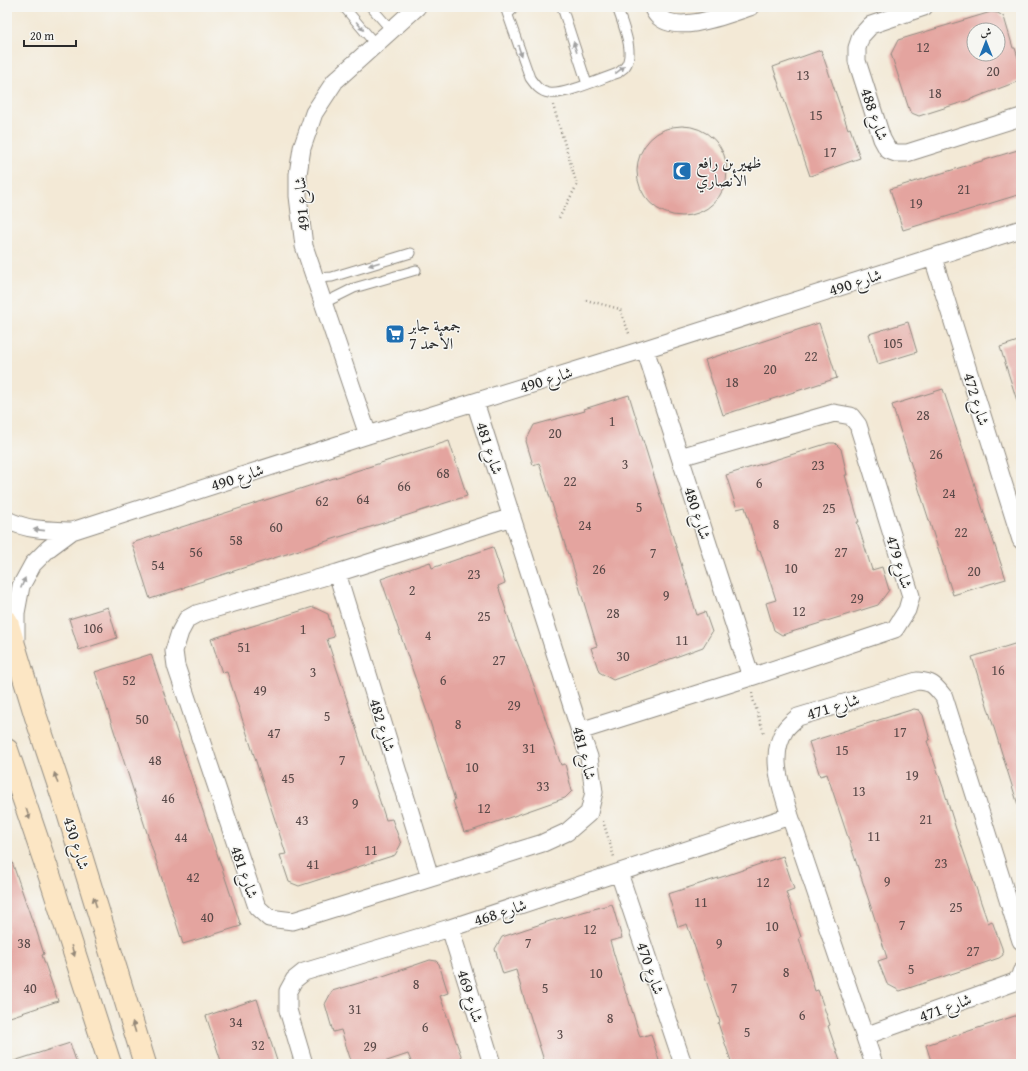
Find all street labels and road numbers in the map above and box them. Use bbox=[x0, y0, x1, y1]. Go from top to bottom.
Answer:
street label: شارع 488 bbox=[853, 84, 895, 144]
street label: شارع 491 bbox=[287, 176, 317, 232]
street label: شارع 490 bbox=[825, 262, 885, 304]
street label: شارع 490 bbox=[516, 360, 576, 400]
street label: شارع 472 bbox=[956, 369, 996, 429]
street label: شارع 481 bbox=[468, 418, 510, 478]
street label: شارع 490 bbox=[207, 457, 267, 499]
street label: شارع 480 bbox=[676, 483, 718, 543]
street label: شارع 479 bbox=[879, 532, 919, 592]
street label: شارع 471 bbox=[803, 687, 863, 727]
street label: شارع 482 bbox=[362, 695, 402, 755]
street label: شارع 481 bbox=[565, 724, 603, 783]
street label: شارع 430 bbox=[56, 813, 96, 873]
street label: شارع 481 bbox=[223, 842, 265, 902]
street label: شارع 468 bbox=[470, 892, 530, 934]
street label: شارع 470 bbox=[629, 938, 671, 998]
street label: شارع 469 bbox=[450, 966, 490, 1026]
street label: شارع 471 bbox=[915, 986, 975, 1029]

